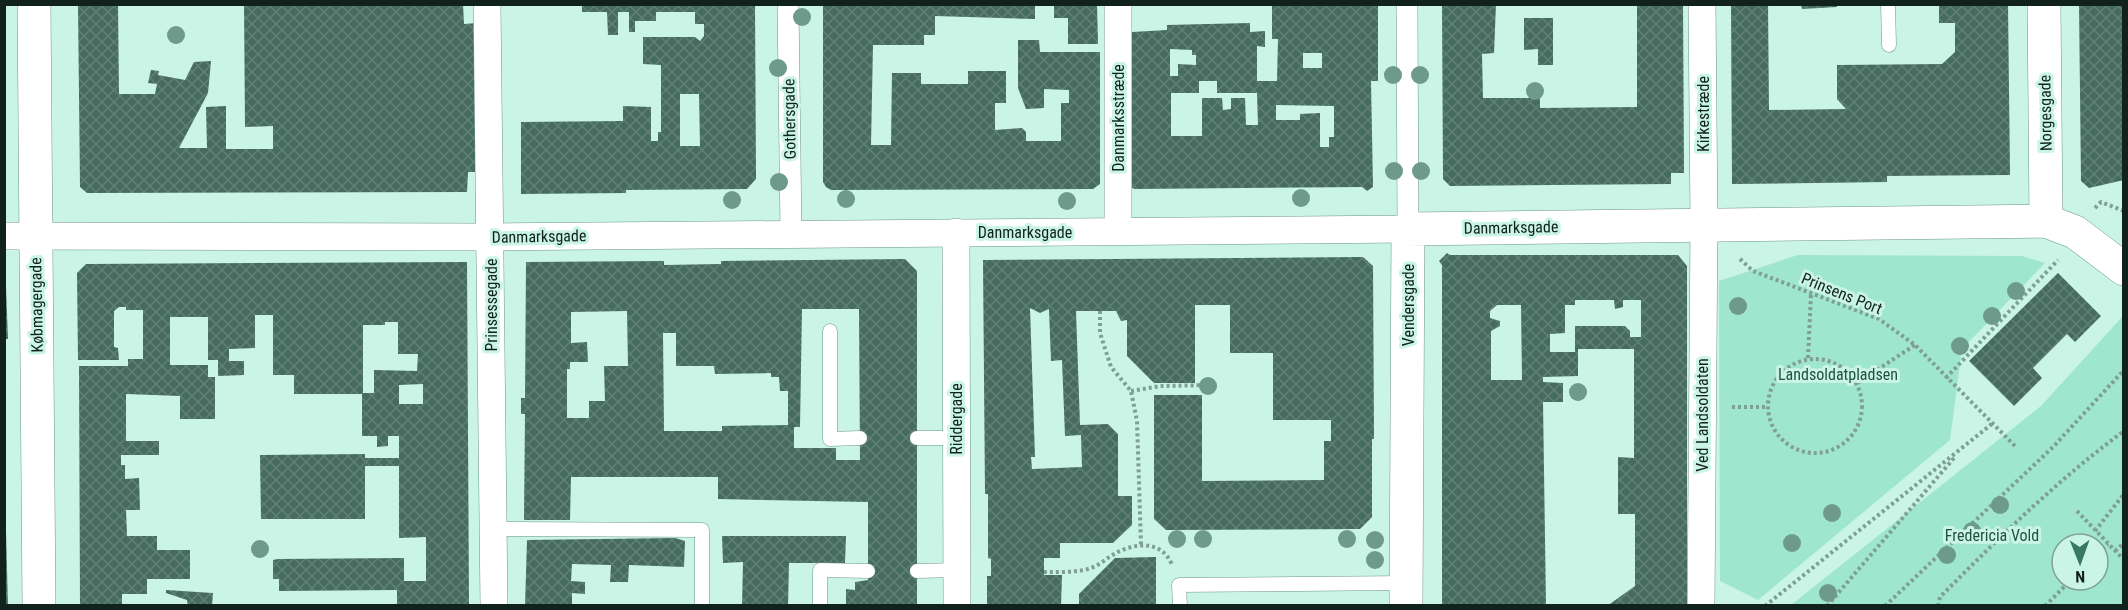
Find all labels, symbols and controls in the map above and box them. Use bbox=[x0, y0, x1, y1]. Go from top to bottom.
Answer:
street label: Danmarksstræde bbox=[1109, 64, 1128, 172]
street label: Norgesgade bbox=[2035, 75, 2056, 151]
street label: Kirkestræde bbox=[1694, 76, 1713, 152]
street label: Gothersgade bbox=[779, 79, 800, 159]
street label: Danmarksgade bbox=[1464, 217, 1558, 238]
street label: Danmarksgade bbox=[978, 223, 1072, 242]
street label: Danmarksgade bbox=[492, 226, 586, 247]
street label: Købmagergade bbox=[26, 257, 47, 353]
street label: Prinsessegade bbox=[482, 258, 501, 352]
street label: Vendersgade bbox=[1399, 264, 1418, 346]
street label: Prinsens Port bbox=[1799, 269, 1885, 318]
street label: Ved Landsoldaten bbox=[1693, 358, 1712, 472]
park label: Landsoldatpladsen bbox=[1778, 365, 1898, 384]
street label: Riddergade bbox=[947, 383, 966, 455]
park label: Fredericia Vold bbox=[1945, 526, 2039, 545]
north arrow bbox=[2050, 532, 2110, 592]
text: N bbox=[2075, 567, 2085, 586]

